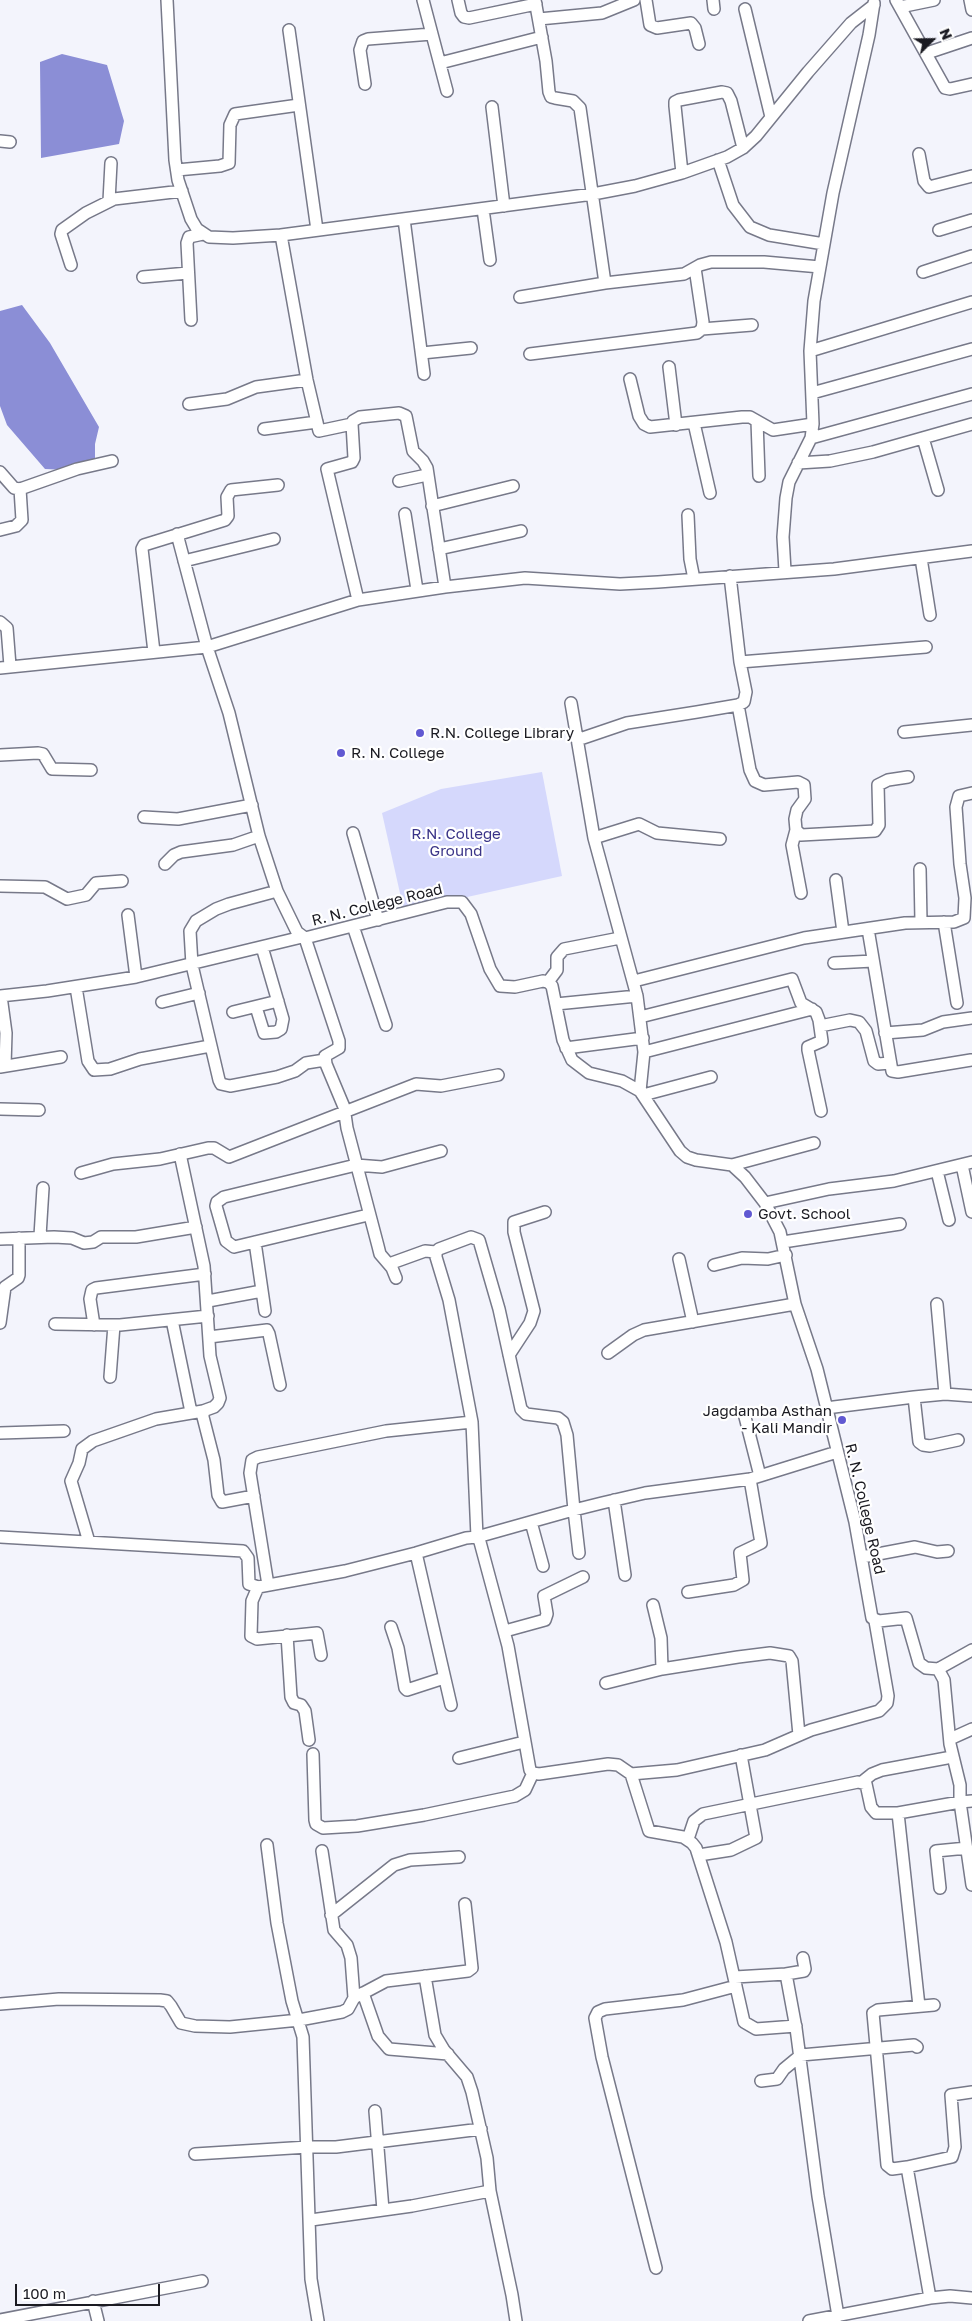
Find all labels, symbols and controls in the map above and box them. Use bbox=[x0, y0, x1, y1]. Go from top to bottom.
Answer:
north arrow bbox=[907, 15, 957, 65]
text: N bbox=[936, 26, 956, 42]
place label: R.N. College Library bbox=[430, 724, 574, 742]
marker: R.N. College Library bbox=[414, 727, 426, 739]
place label: R. N. College bbox=[351, 744, 444, 762]
marker: R. N. College bbox=[335, 747, 347, 759]
park label: R.N. College Ground bbox=[411, 825, 501, 860]
street label: R. N. College Road bbox=[310, 880, 444, 930]
place label: Govt. School bbox=[758, 1205, 851, 1223]
marker: Govt. School bbox=[742, 1208, 754, 1220]
place label: Jagdamba Asthan - Kali Mandir bbox=[703, 1402, 832, 1437]
marker: Jagdamba Asthan - Kali Mandir bbox=[836, 1414, 848, 1426]
street label: R. N. College Road bbox=[841, 1442, 889, 1576]
scale bar bbox=[18, 2274, 162, 2306]
text: 100 m bbox=[23, 2284, 66, 2302]

